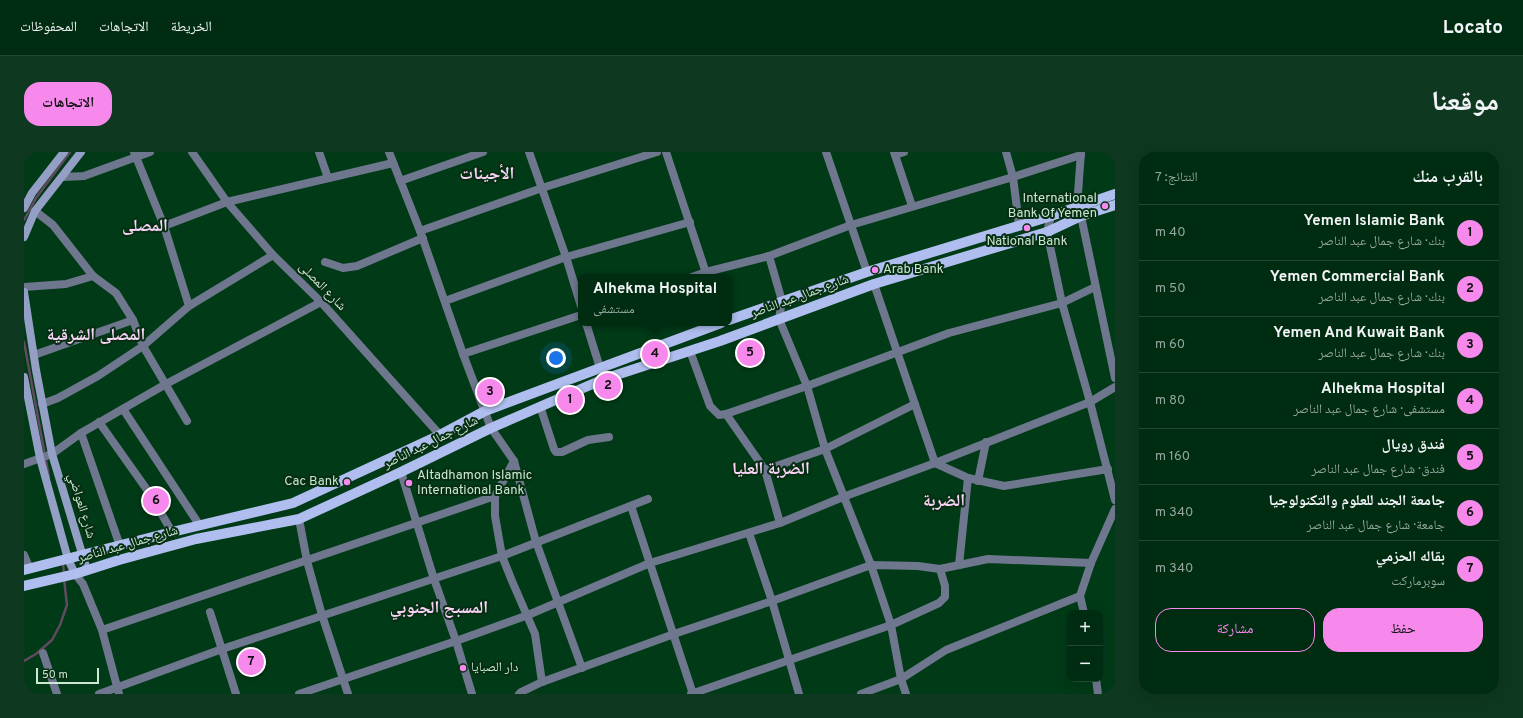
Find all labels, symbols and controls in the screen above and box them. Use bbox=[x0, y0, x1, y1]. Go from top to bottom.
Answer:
text: Locato bbox=[1443, 16, 1503, 40]
text: المحفوظات bbox=[20, 19, 77, 36]
text: الاتجاهات bbox=[99, 19, 149, 36]
text: الخريطة bbox=[171, 19, 212, 36]
button: الاتجاهات bbox=[24, 82, 112, 126]
text: موقعنا bbox=[1431, 85, 1499, 121]
district label: الأجينات bbox=[460, 164, 514, 186]
text: بالقرب منك bbox=[1412, 167, 1483, 189]
text: النتائج: 7 bbox=[1155, 170, 1198, 186]
place label: International Bank Of Yemen bbox=[1008, 191, 1097, 222]
marker: International Bank Of Yemen bbox=[1100, 201, 1110, 211]
text: Yemen Islamic Bank bbox=[1303, 212, 1445, 231]
district label: المصلى bbox=[122, 216, 168, 238]
marker: National Bank bbox=[1022, 223, 1032, 233]
text: 40 m bbox=[1155, 225, 1186, 241]
text: 1 bbox=[1467, 225, 1473, 241]
place label: National Bank bbox=[986, 234, 1068, 250]
text: بنك · شارع جمال عبد الناصر bbox=[1318, 234, 1445, 250]
street label: شارع المصلى bbox=[295, 259, 349, 315]
place label: Arab Bank bbox=[883, 262, 944, 278]
marker: Arab Bank bbox=[870, 265, 880, 275]
text: Yemen Commercial Bank bbox=[1270, 268, 1445, 287]
street label: شارع جمال عبد الناصر bbox=[748, 272, 851, 323]
popup bbox=[578, 274, 732, 326]
text: Alhekma Hospital bbox=[593, 280, 717, 299]
text: 50 m bbox=[1155, 281, 1185, 297]
text: 2 bbox=[1466, 281, 1474, 297]
text: بنك · شارع جمال عبد الناصر bbox=[1318, 290, 1445, 306]
text: مستشفى bbox=[593, 302, 635, 318]
text: Yemen And Kuwait Bank bbox=[1273, 324, 1445, 343]
district label: المصلى الشرقية bbox=[47, 325, 145, 347]
text: 60 m bbox=[1155, 337, 1185, 353]
text: 3 bbox=[1466, 337, 1474, 353]
pin: 5 bbox=[737, 338, 763, 368]
pin: 4 bbox=[642, 339, 668, 369]
text: بنك · شارع جمال عبد الناصر bbox=[1318, 346, 1445, 362]
your location bbox=[546, 348, 566, 368]
pin: 2 bbox=[595, 371, 621, 401]
pin: 3 bbox=[477, 377, 503, 407]
text: Alhekma Hospital bbox=[1321, 380, 1445, 399]
pin: 1 bbox=[557, 385, 583, 415]
text: 80 m bbox=[1155, 393, 1185, 409]
text: 4 bbox=[1466, 393, 1474, 409]
text: مستشفى · شارع جمال عبد الناصر bbox=[1294, 402, 1445, 418]
street label: شارع جمال عبد الناصر bbox=[380, 413, 481, 473]
text: فندق رويال bbox=[1382, 436, 1445, 455]
text: 160 m bbox=[1155, 449, 1190, 465]
text: 5 bbox=[1466, 449, 1474, 465]
district label: الضربة العليا bbox=[732, 459, 810, 481]
text: فندق · شارع جمال عبد الناصر bbox=[1312, 462, 1445, 478]
place label: Altadhamon Islamic International Bank bbox=[417, 468, 532, 499]
street label: شارع العواضي bbox=[62, 471, 98, 541]
place label: Cac Bank bbox=[284, 474, 339, 490]
marker: Cac Bank bbox=[342, 477, 352, 487]
marker: Altadhamon Islamic International Bank bbox=[404, 478, 414, 488]
pin: 6 bbox=[143, 486, 169, 516]
district label: الضربة bbox=[923, 491, 965, 513]
text: جامعة الجند للعلوم والتكنولوجيا bbox=[1269, 492, 1445, 511]
text: 340 m bbox=[1155, 505, 1193, 521]
text: 6 bbox=[1466, 505, 1474, 521]
text: جامعة · شارع جمال عبد الناصر bbox=[1307, 518, 1445, 534]
street label: شارع جمال عبد الناصر bbox=[75, 523, 180, 567]
text: بقاله الحزمي bbox=[1376, 548, 1445, 567]
text: 340 m bbox=[1155, 561, 1193, 577]
text: 7 bbox=[1467, 561, 1474, 577]
text: سوبرماركت bbox=[1391, 574, 1445, 590]
district label: المسبح الجنوبي bbox=[390, 598, 488, 621]
button: مشاركة bbox=[1155, 608, 1315, 652]
button: حفظ bbox=[1323, 608, 1483, 652]
map controls bbox=[1067, 610, 1103, 682]
button: + bbox=[1067, 610, 1103, 646]
button: − bbox=[1067, 646, 1103, 682]
pin: 7 bbox=[238, 647, 264, 677]
place label: دار الصبايا bbox=[471, 660, 518, 676]
marker: دار الصبايا bbox=[458, 663, 468, 673]
scale bar bbox=[36, 666, 99, 685]
text: 50 m bbox=[42, 668, 68, 682]

